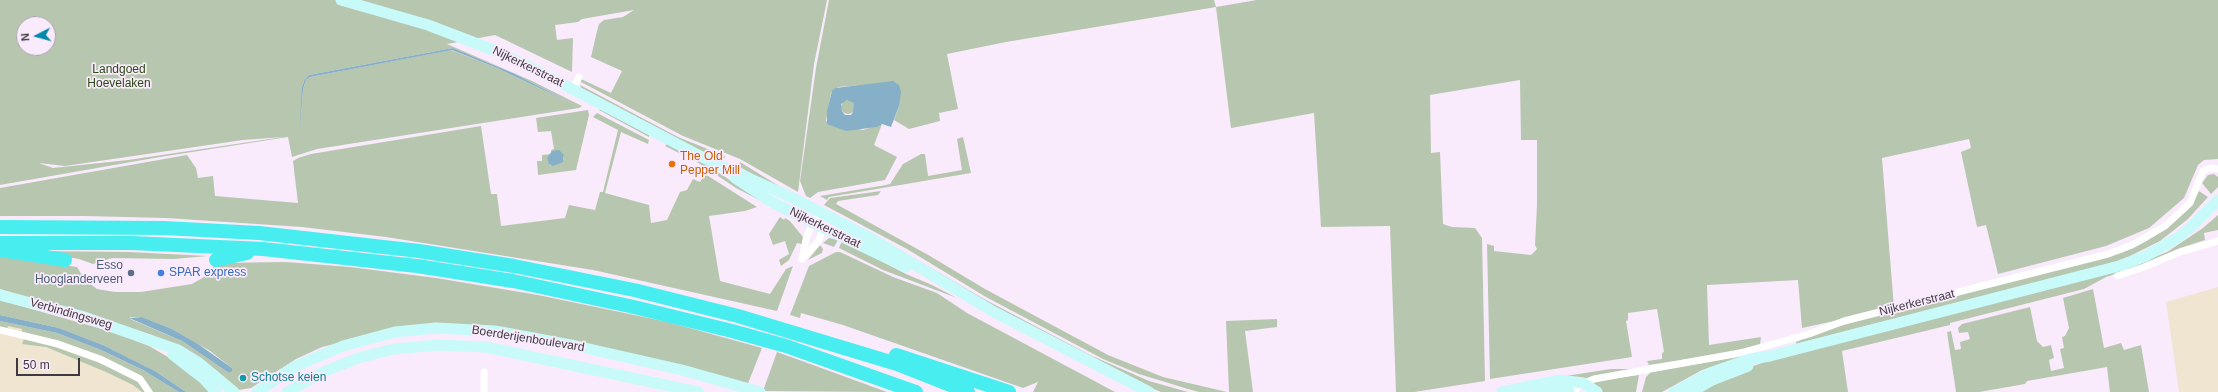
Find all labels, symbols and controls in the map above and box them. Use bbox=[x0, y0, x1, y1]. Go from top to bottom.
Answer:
north arrow bbox=[16, 16, 56, 56]
text: N bbox=[19, 33, 31, 42]
street label: Nijkerkerstraat bbox=[490, 44, 566, 90]
park label: Landgoed Hoevelaken bbox=[87, 63, 151, 91]
place label: The Old Pepper Mill bbox=[680, 150, 740, 178]
marker: The Old Pepper Mill bbox=[667, 159, 677, 169]
street label: Nijkerkerstraat bbox=[787, 205, 863, 251]
place label: Esso Hooglanderveen bbox=[35, 259, 123, 287]
place label: SPAR express bbox=[169, 266, 246, 280]
marker: Esso Hooglanderveen bbox=[126, 268, 136, 278]
marker: SPAR express bbox=[156, 268, 166, 278]
street label: Nijkerkerstraat bbox=[1878, 287, 1956, 319]
street label: Verbindingsweg bbox=[28, 295, 114, 333]
street label: Boerderijenboulevard bbox=[471, 323, 585, 355]
scale bar bbox=[18, 350, 82, 376]
text: 50 m bbox=[23, 358, 50, 372]
place label: Schotse keien bbox=[251, 371, 326, 385]
marker: Schotse keien bbox=[238, 373, 248, 383]

